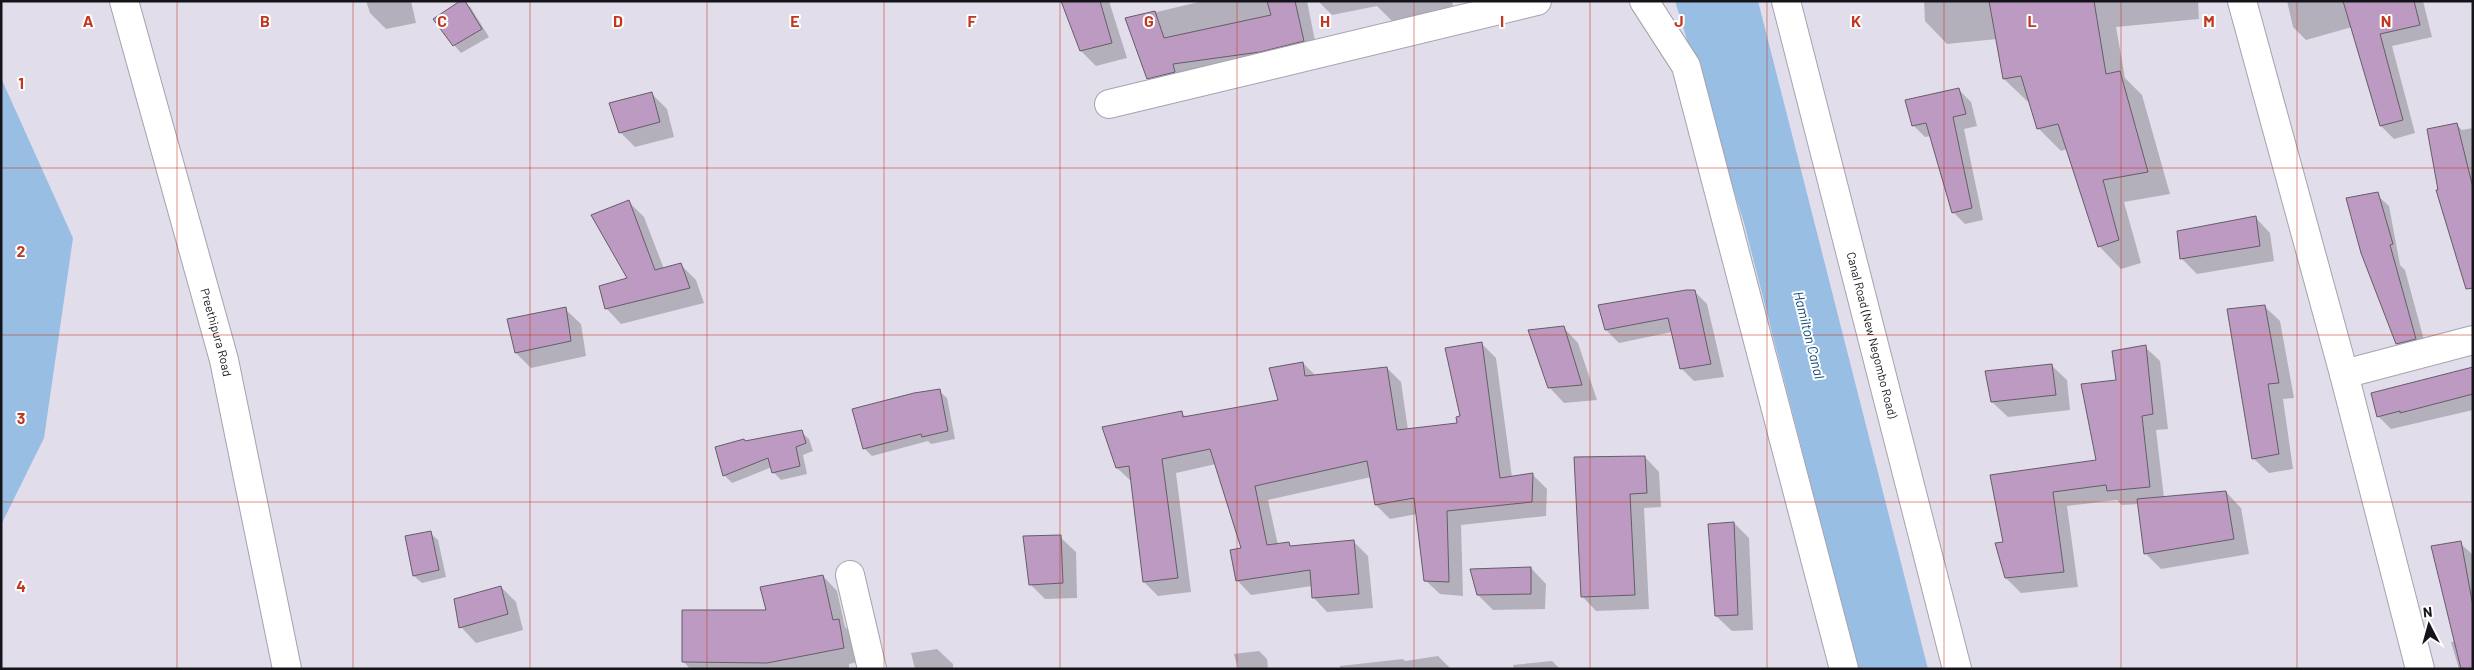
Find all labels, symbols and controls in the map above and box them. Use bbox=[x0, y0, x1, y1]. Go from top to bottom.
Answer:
text: A bbox=[83, 11, 94, 30]
text: B bbox=[260, 11, 270, 30]
text: C bbox=[437, 11, 447, 30]
text: D bbox=[613, 11, 623, 30]
text: E bbox=[790, 11, 800, 30]
text: F bbox=[968, 11, 977, 30]
text: G bbox=[1144, 11, 1154, 30]
text: H bbox=[1320, 11, 1330, 30]
text: I bbox=[1500, 11, 1504, 30]
text: J bbox=[1674, 11, 1684, 30]
text: K bbox=[1851, 11, 1861, 30]
text: L bbox=[2027, 11, 2037, 30]
text: M bbox=[2203, 11, 2215, 30]
text: N bbox=[2381, 11, 2391, 30]
text: 1 bbox=[18, 73, 24, 92]
text: 2 bbox=[17, 241, 26, 260]
street label: Canal Road (New Negombo Road) bbox=[1845, 250, 1901, 420]
street label: Preethipura Road bbox=[198, 287, 235, 377]
water label: Hamilton Canal bbox=[1790, 289, 1829, 380]
text: 3 bbox=[17, 408, 25, 427]
text: 4 bbox=[16, 576, 26, 595]
north arrow bbox=[2404, 600, 2454, 650]
text: N bbox=[2422, 603, 2433, 621]

